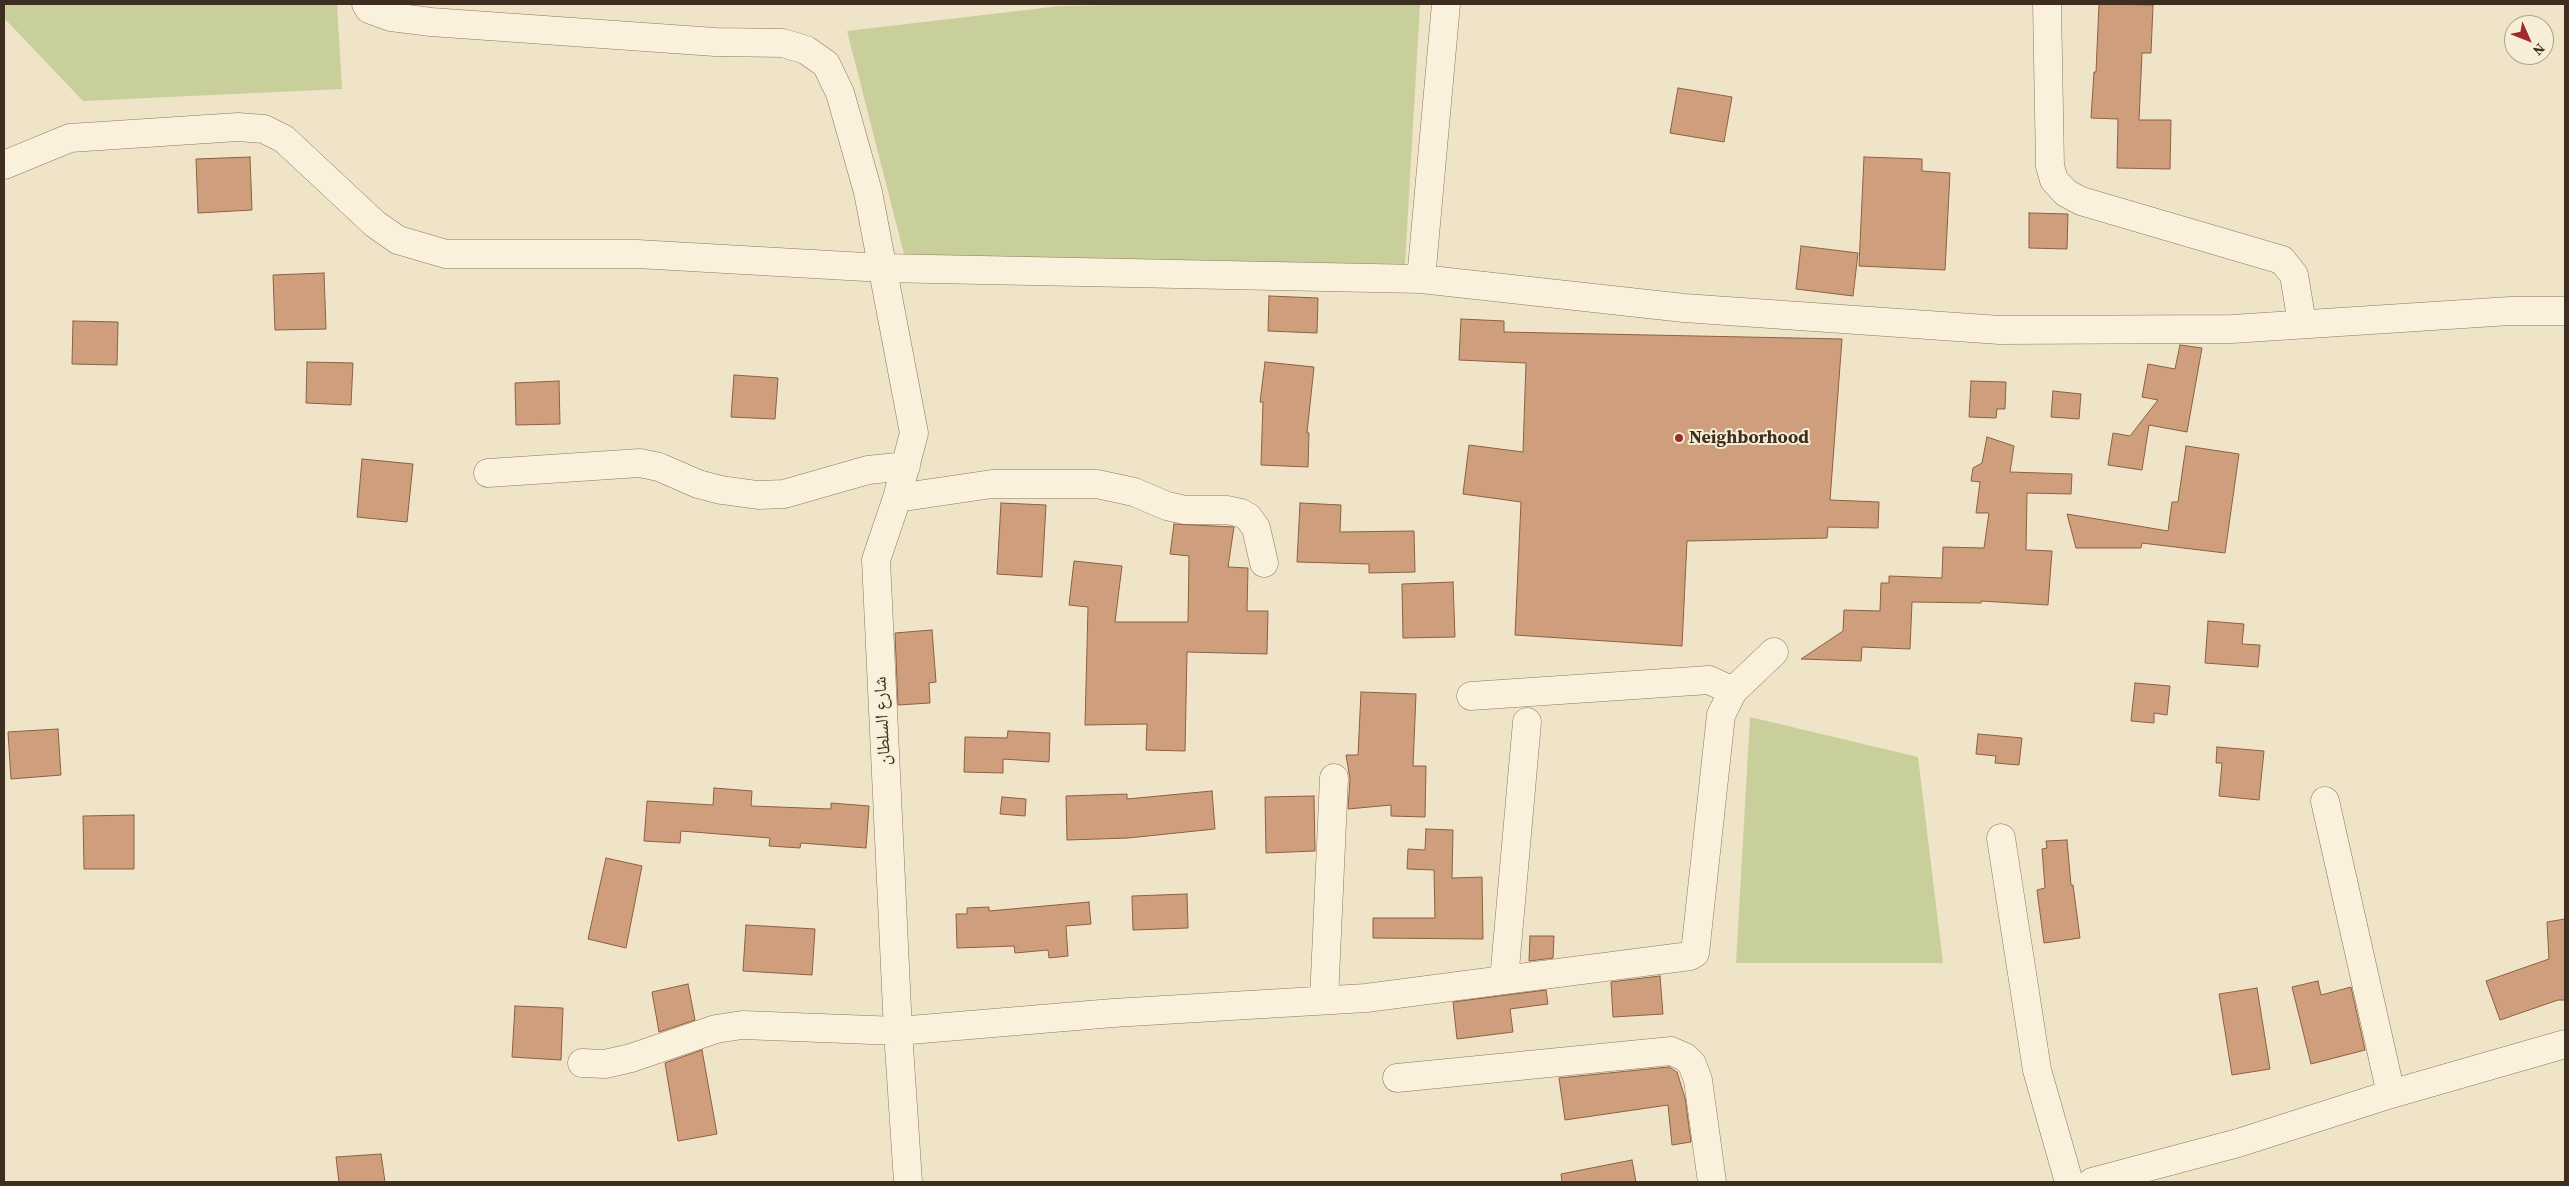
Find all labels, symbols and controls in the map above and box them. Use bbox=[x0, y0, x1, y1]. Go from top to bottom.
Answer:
north arrow bbox=[2504, 15, 2554, 65]
text: N bbox=[2528, 39, 2550, 60]
place label: Neighborhood bbox=[1689, 427, 1809, 449]
marker: Neighborhood bbox=[1673, 432, 1685, 444]
street label: شارع السلطان bbox=[870, 676, 896, 766]

